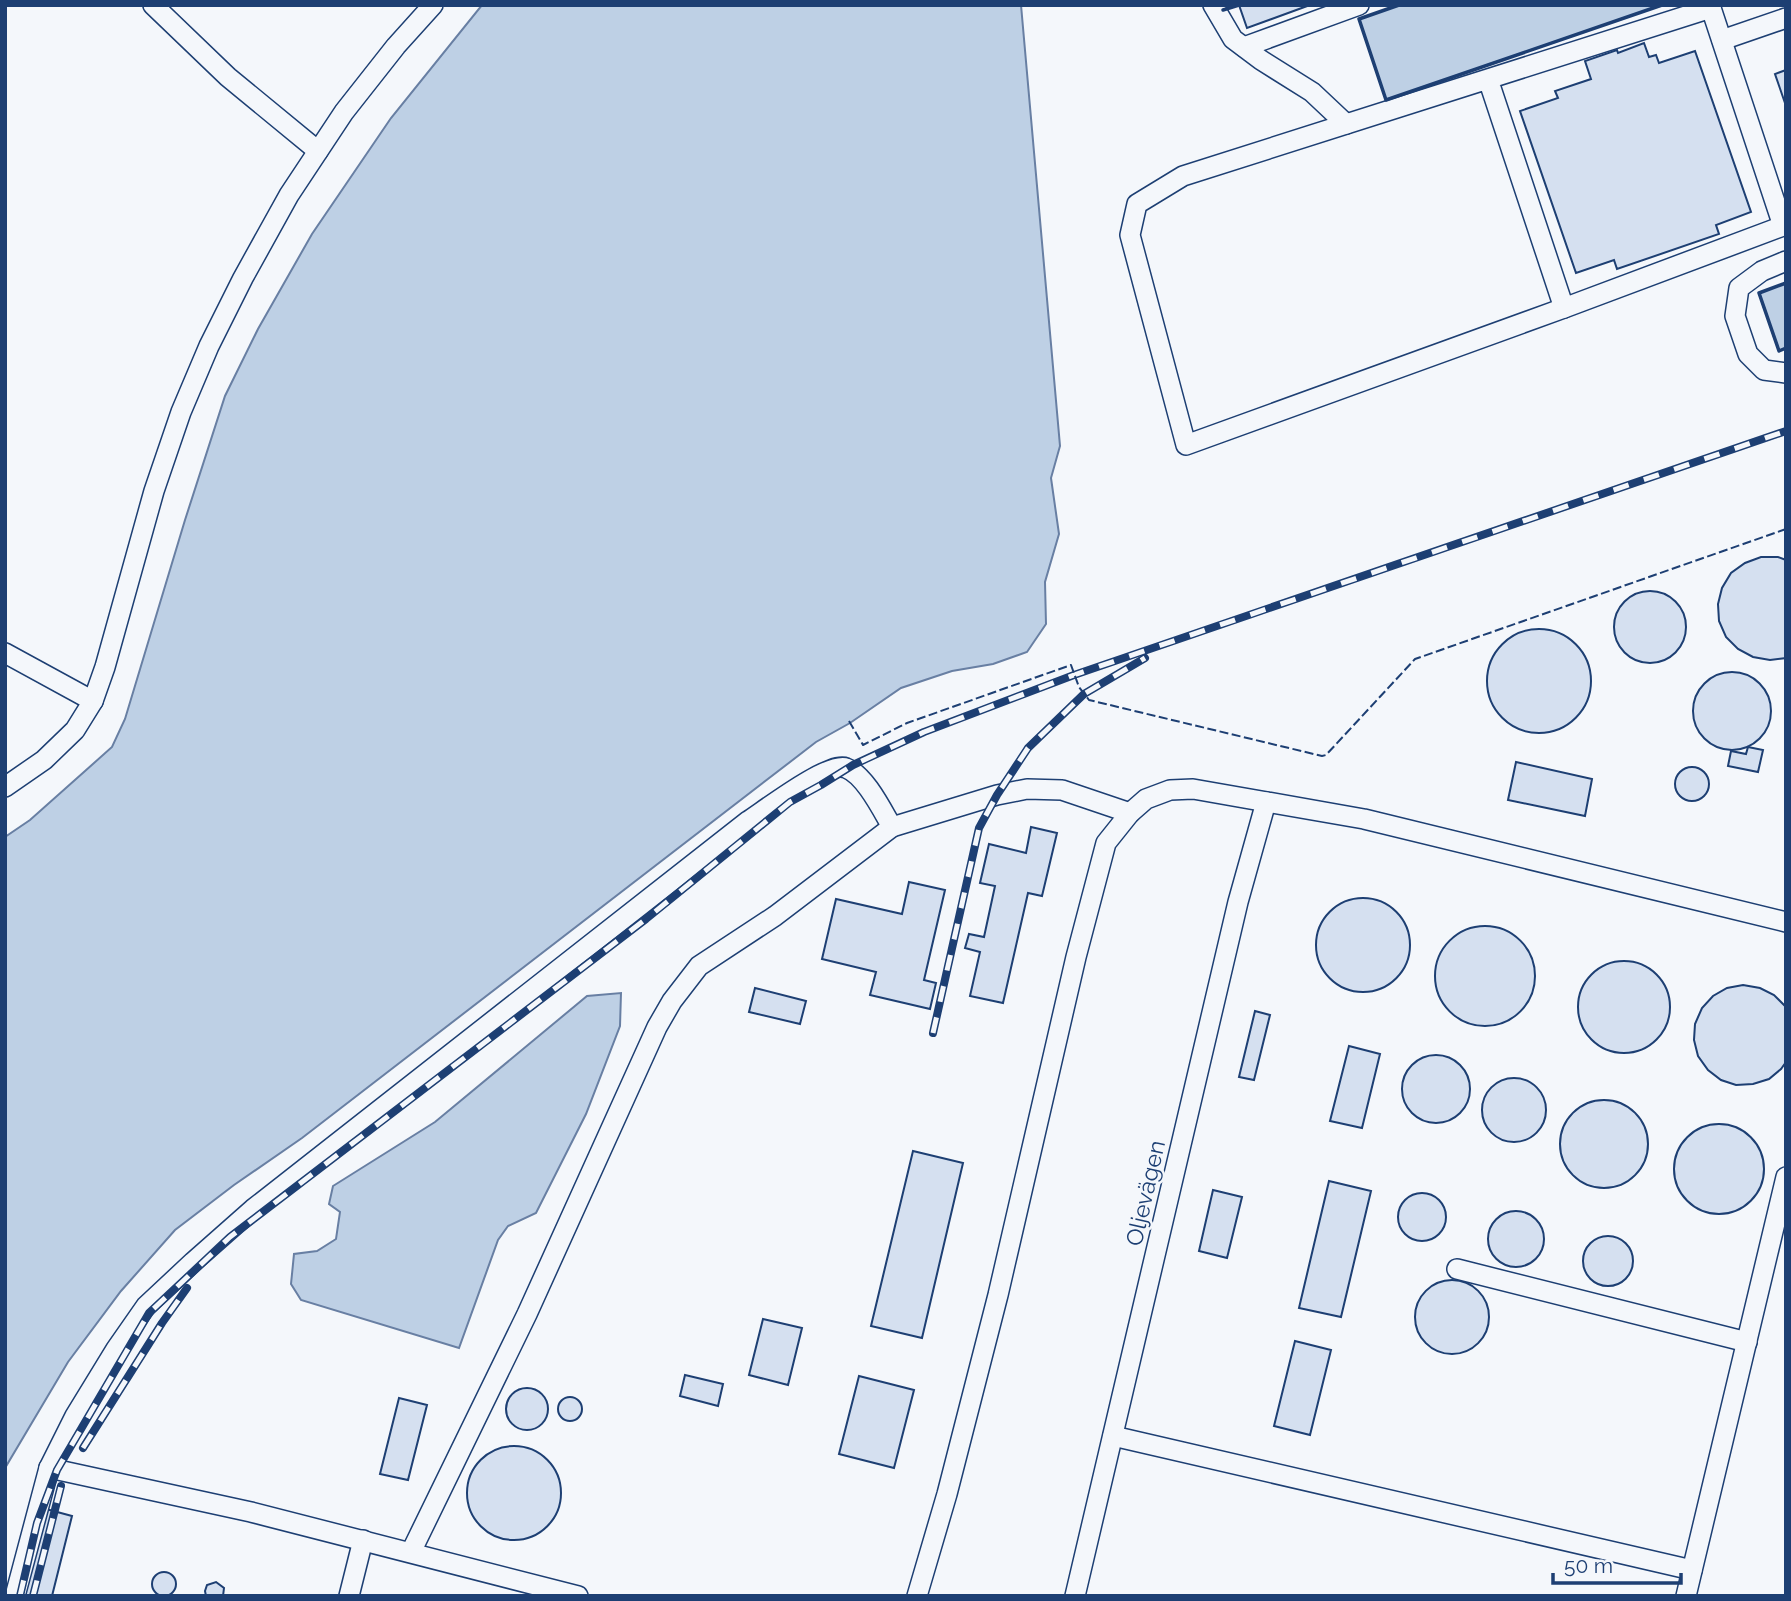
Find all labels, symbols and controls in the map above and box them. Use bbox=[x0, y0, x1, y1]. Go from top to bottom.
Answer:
street label: Oljevägen bbox=[1120, 1138, 1170, 1248]
scale bar bbox=[1553, 1542, 1681, 1586]
text: 50 m bbox=[1564, 1553, 1613, 1578]

